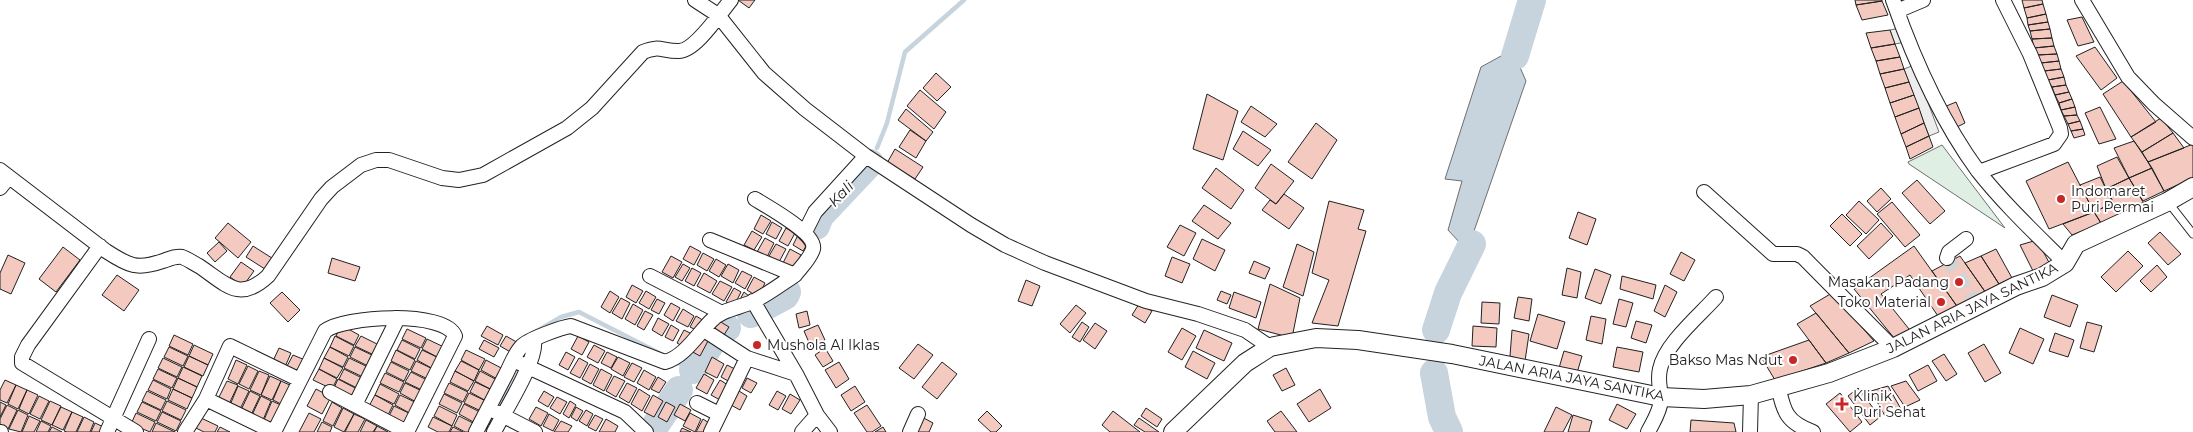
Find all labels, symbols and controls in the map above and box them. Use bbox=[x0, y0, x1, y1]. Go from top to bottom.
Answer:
water label: Kali bbox=[824, 176, 858, 211]
place label: Indomaret Puri Permai bbox=[2071, 182, 2154, 216]
marker: Indomaret Puri Permai bbox=[2055, 193, 2067, 205]
street label: JALAN ARIA JAYA SANTIKA bbox=[1883, 258, 2061, 358]
place label: Masakan Padang bbox=[1828, 273, 1949, 291]
marker: Masakan Padang bbox=[1953, 276, 1965, 288]
place label: Toko Material bbox=[1838, 293, 1931, 311]
marker: Toko Material bbox=[1935, 296, 1947, 308]
place label: Mushola Al Iklas bbox=[767, 336, 880, 354]
marker: Mushola Al Iklas bbox=[751, 339, 763, 351]
street label: JALAN ARIA JAYA SANTIKA bbox=[1477, 351, 1667, 405]
place label: Bakso Mas Ndut bbox=[1669, 351, 1783, 369]
marker: Bakso Mas Ndut bbox=[1787, 354, 1799, 366]
place label: Klinik Puri Sehat bbox=[1853, 387, 1926, 421]
marker: Klinik Puri Sehat bbox=[1835, 397, 1849, 411]

